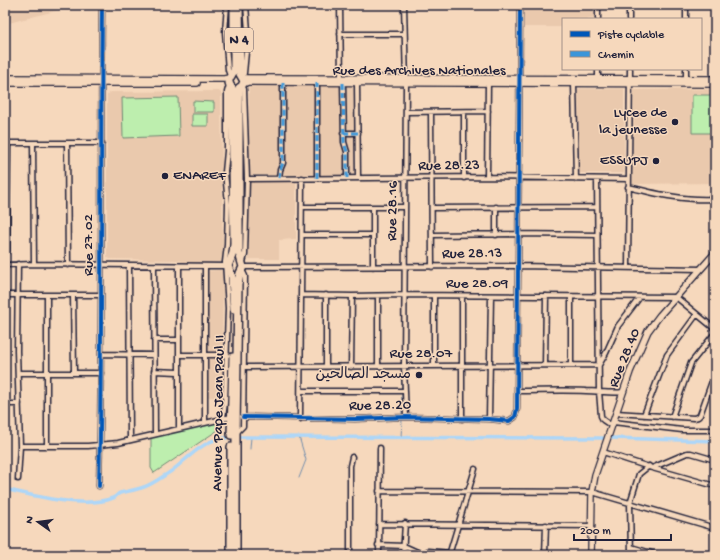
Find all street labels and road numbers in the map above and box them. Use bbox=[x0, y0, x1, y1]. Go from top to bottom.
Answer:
road number: N 4 bbox=[225, 28, 253, 52]
street label: Rue des Archives Nationales bbox=[332, 62, 506, 80]
street label: Rue 28.23 bbox=[418, 156, 480, 176]
street label: Rue 28.16 bbox=[383, 180, 403, 241]
street label: Rue 27.02 bbox=[80, 214, 98, 276]
street label: Rue 28.13 bbox=[442, 244, 503, 264]
street label: Rue 28.09 bbox=[446, 275, 509, 293]
street label: Rue 28.40 bbox=[605, 325, 645, 390]
street label: Avenue Pape Jean Paul II bbox=[209, 335, 229, 491]
street label: Rue 28.07 bbox=[390, 345, 454, 363]
street label: Rue 28.20 bbox=[349, 396, 412, 416]

